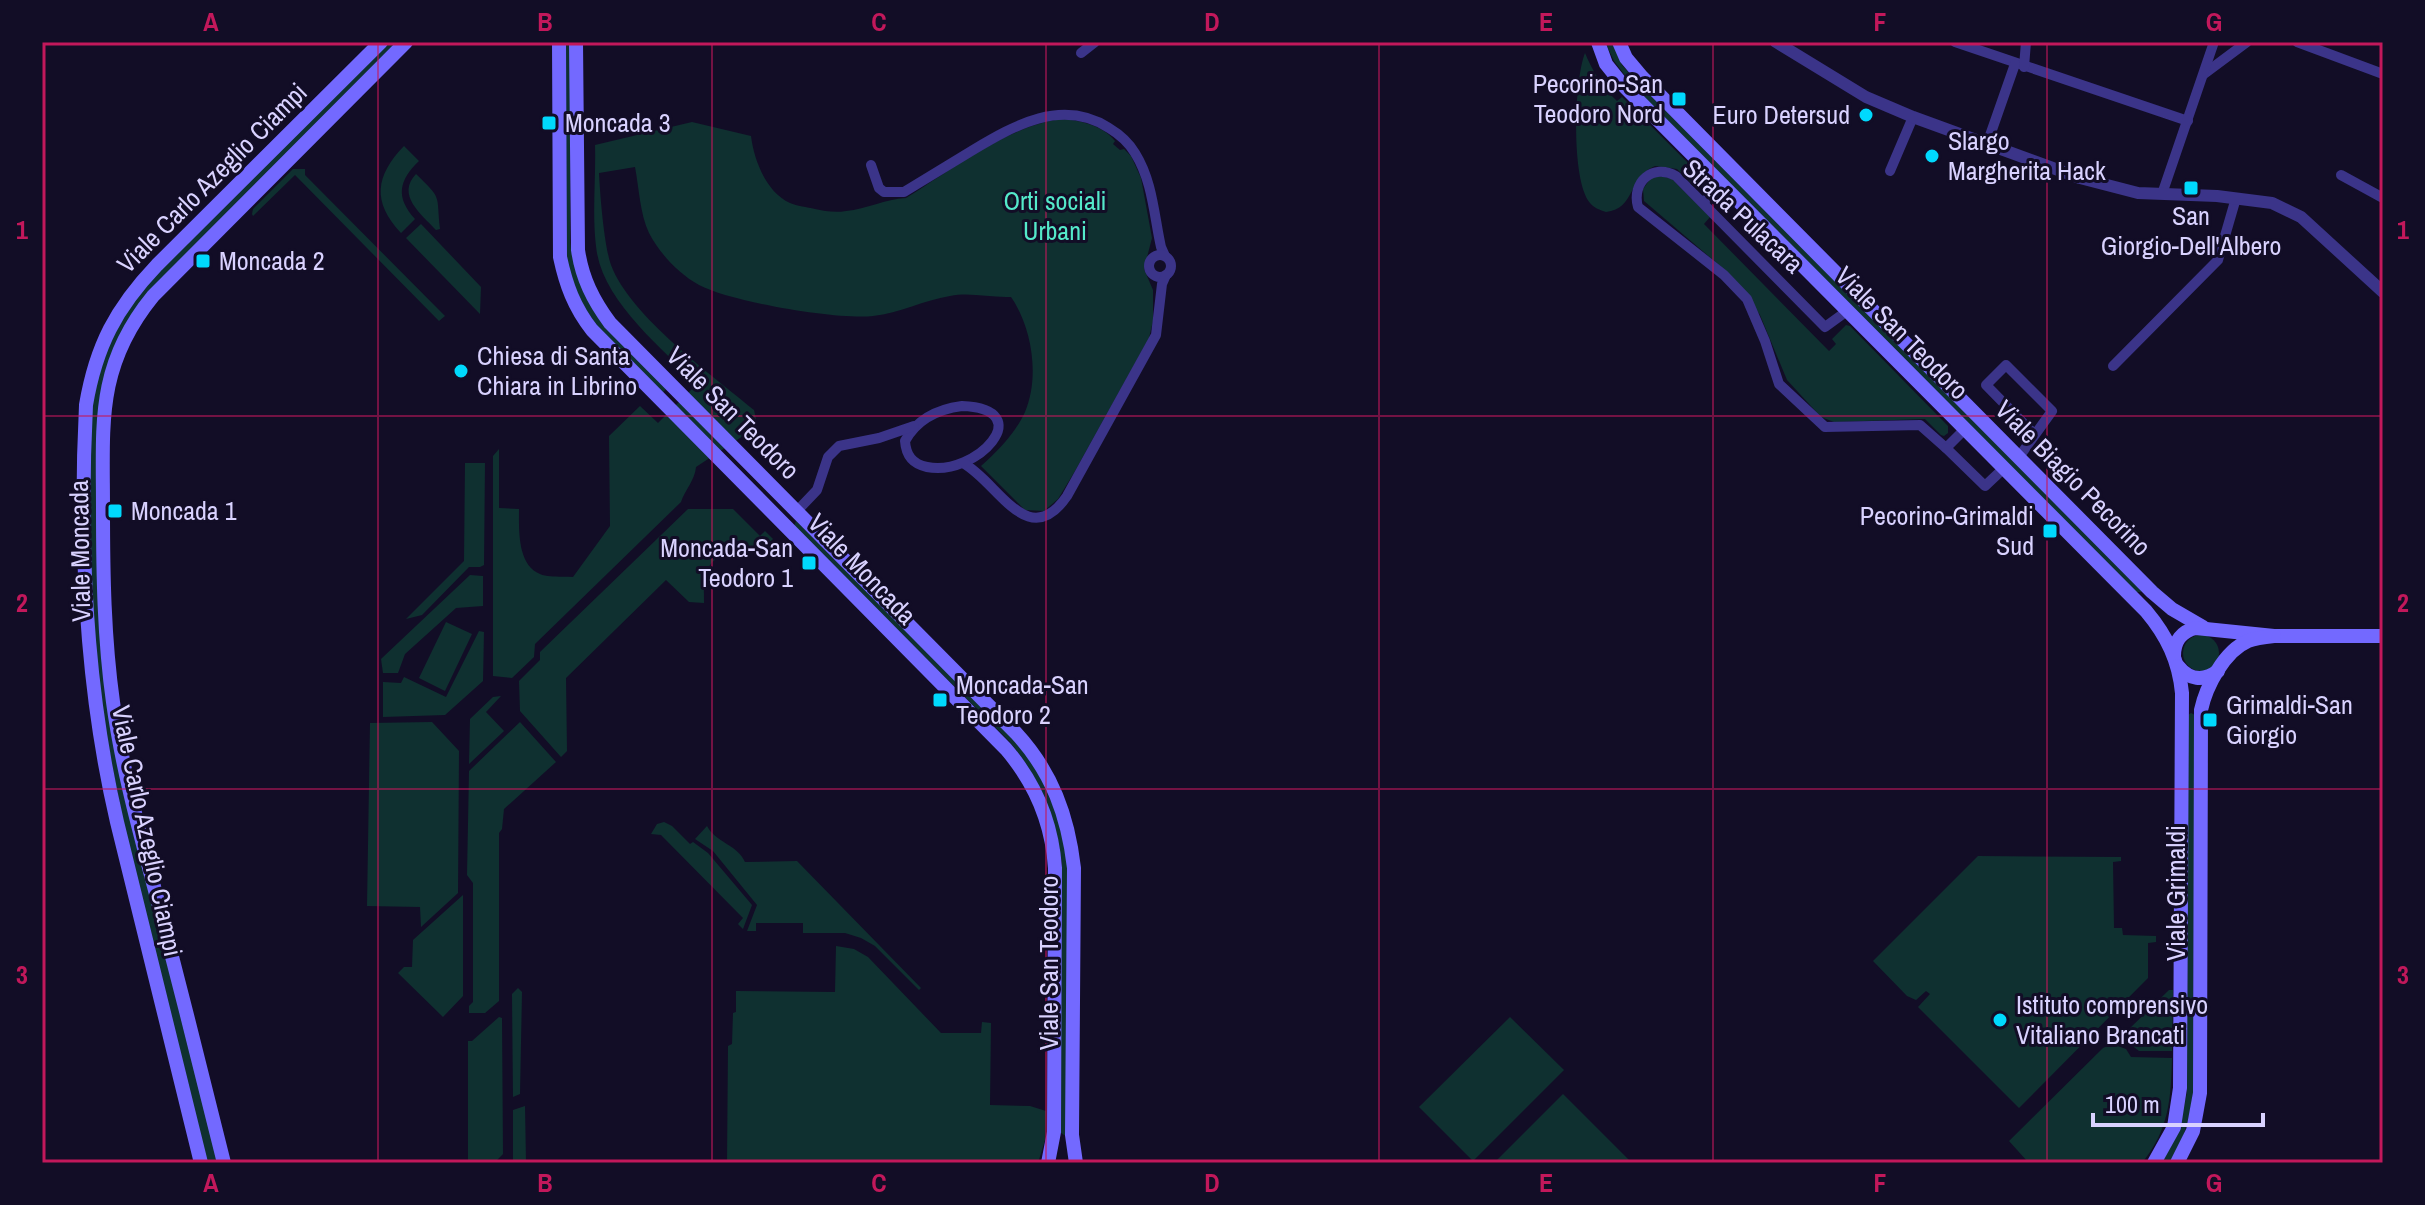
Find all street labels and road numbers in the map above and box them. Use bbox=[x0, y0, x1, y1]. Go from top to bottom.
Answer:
street label: Viale Carlo Azeglio Ciampi bbox=[109, 75, 314, 280]
street label: Strada Pulacara bbox=[1675, 151, 1811, 281]
street label: Viale San Teodoro bbox=[1828, 259, 1976, 407]
street label: Viale San Teodoro bbox=[659, 339, 807, 487]
street label: Viale Biagio Pecorino bbox=[1988, 392, 2159, 563]
street label: Viale Moncada bbox=[61, 480, 98, 622]
street label: Viale Moncada bbox=[800, 505, 924, 632]
street label: Viale Carlo Azeglio Ciampi bbox=[104, 702, 191, 960]
street label: Viale Grimaldi bbox=[2158, 825, 2193, 961]
street label: Viale San Teodoro bbox=[1031, 876, 1066, 1050]

